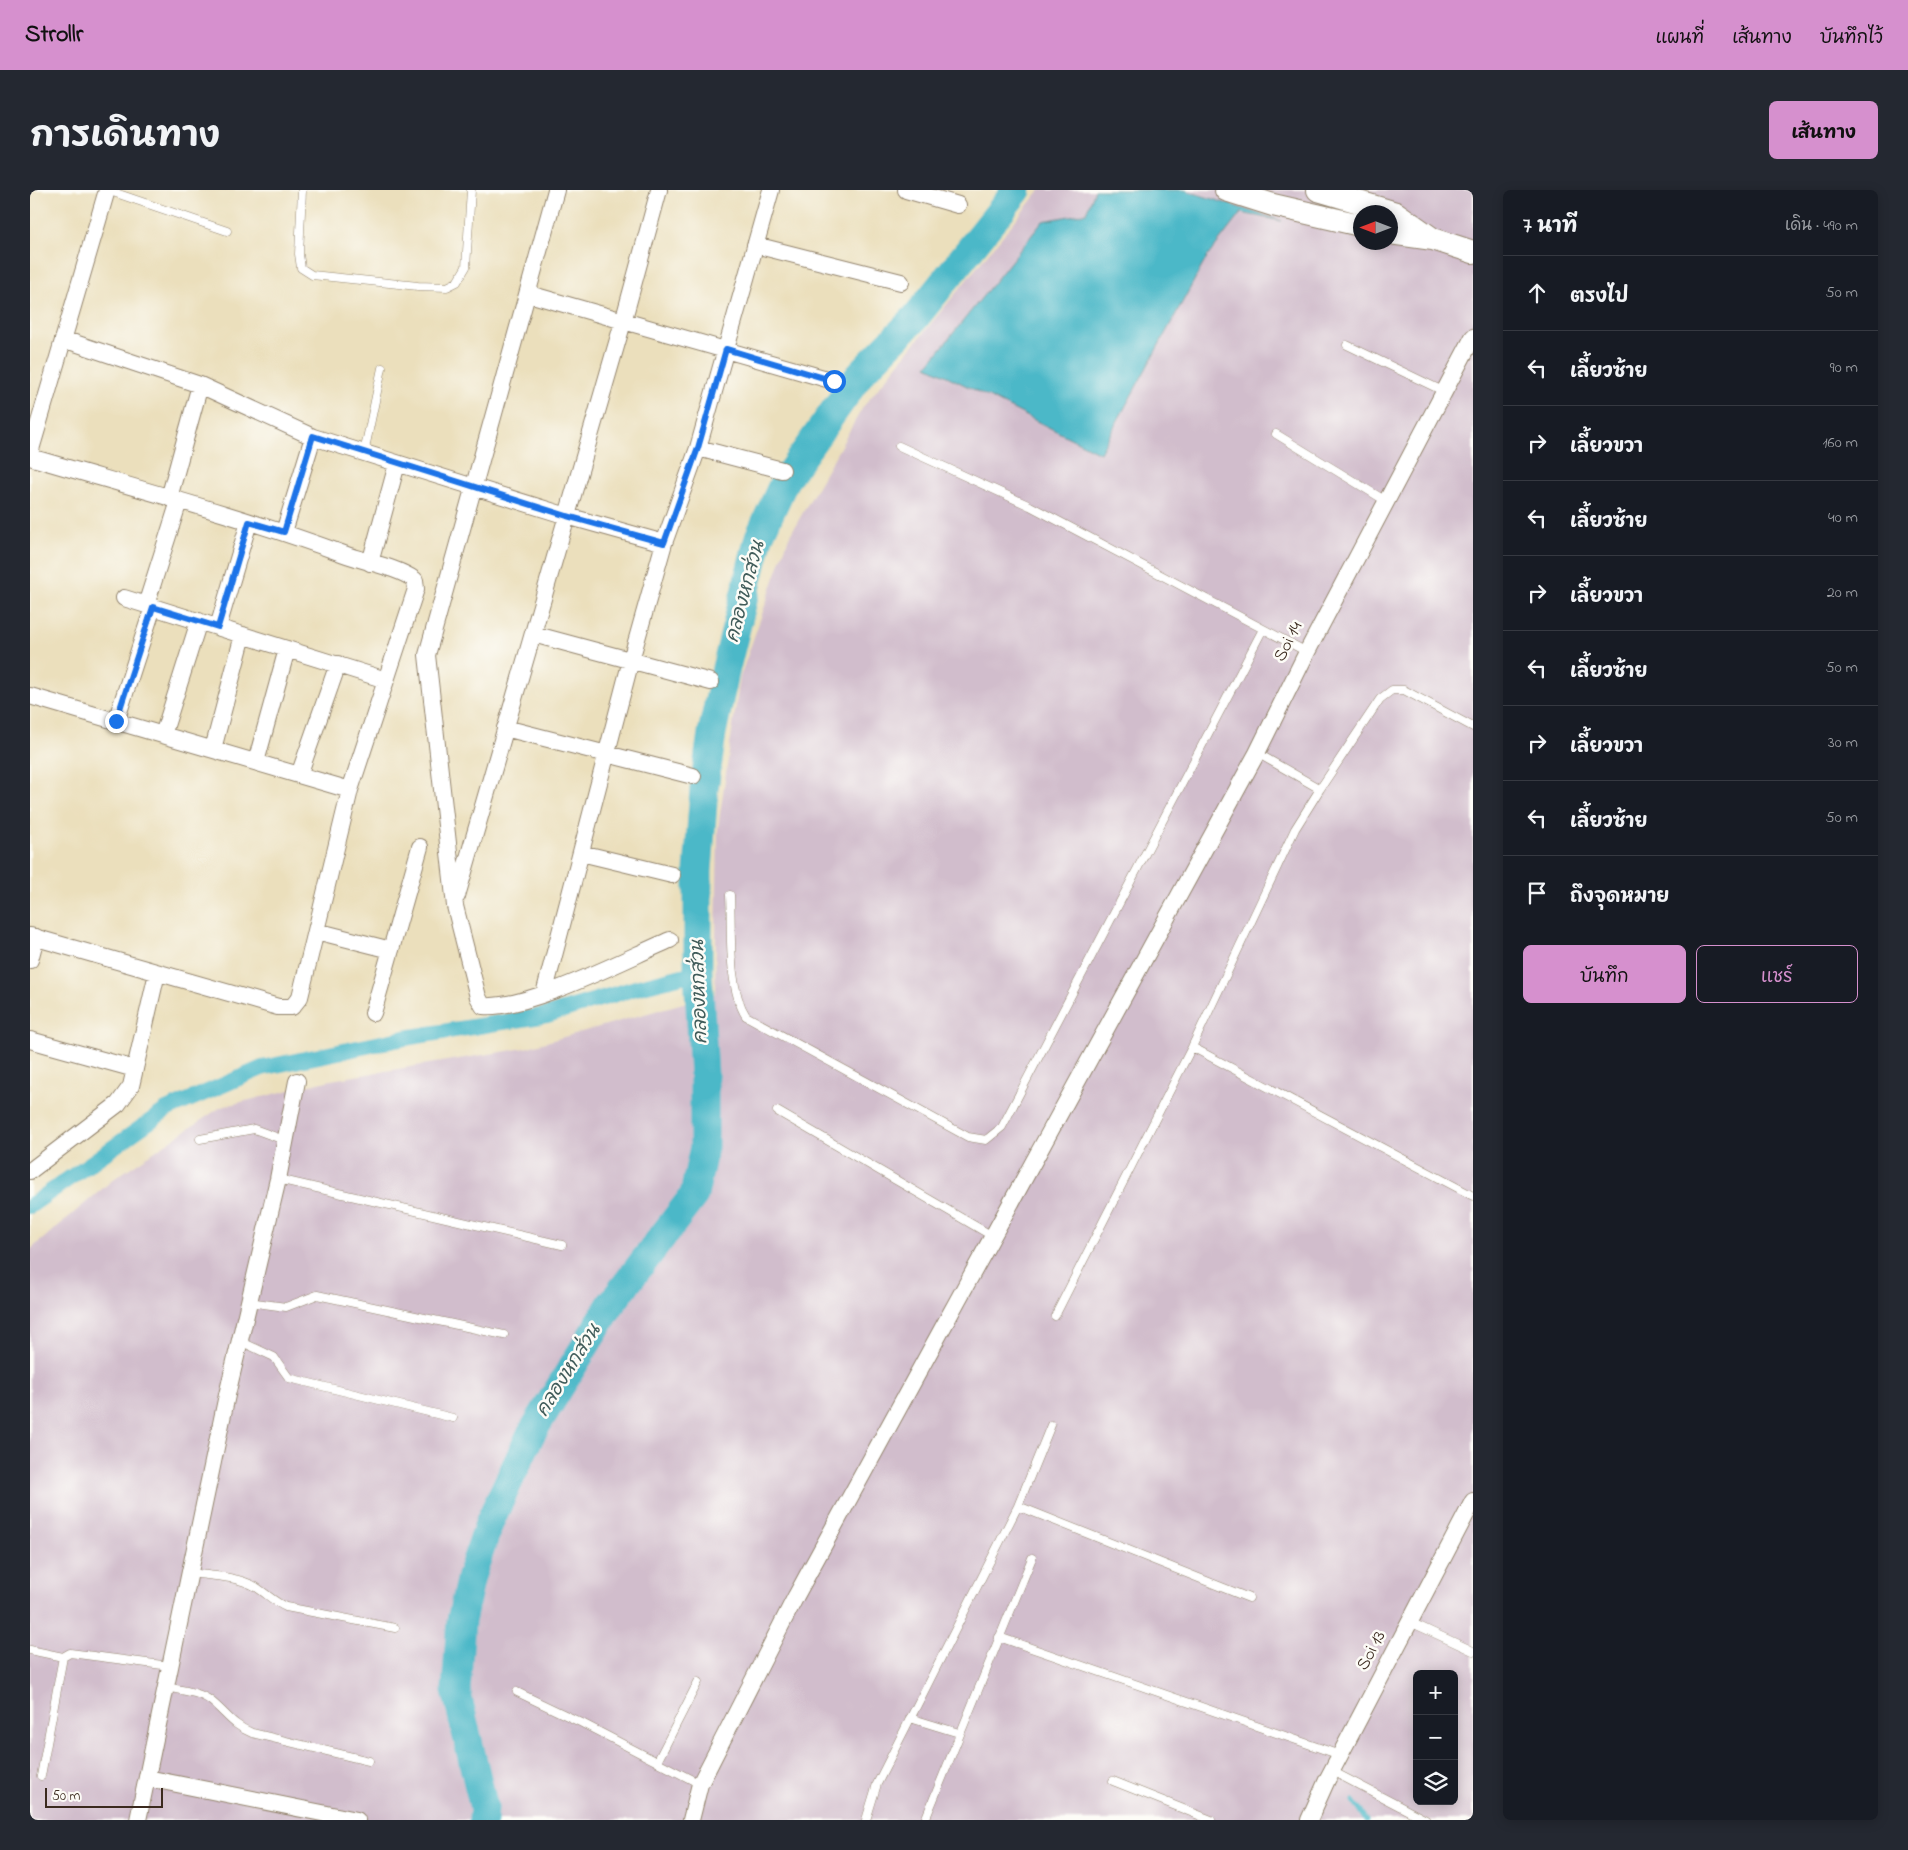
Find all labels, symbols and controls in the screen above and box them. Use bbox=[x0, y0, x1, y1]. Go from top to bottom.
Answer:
text: Strollr bbox=[25, 18, 83, 53]
text: แผนที่ bbox=[1656, 26, 1704, 52]
text: เส้นทาง bbox=[1732, 26, 1792, 52]
text: บันทึกไว้ bbox=[1820, 26, 1883, 52]
button: เส้นทาง bbox=[1769, 101, 1878, 159]
text: การเดินทาง bbox=[30, 112, 220, 163]
north arrow bbox=[1353, 205, 1398, 250]
text: 7 นาที bbox=[1523, 212, 1577, 242]
text: เดิน · 490 m bbox=[1785, 214, 1858, 238]
icon: ahead bbox=[1523, 279, 1551, 307]
text: 50 m bbox=[1826, 281, 1858, 305]
text: ตรงไป bbox=[1570, 284, 1628, 311]
icon: left bbox=[1523, 354, 1551, 382]
text: 90 m bbox=[1830, 356, 1858, 380]
text: เลี้ยวซ้าย bbox=[1570, 359, 1647, 386]
route start bbox=[823, 370, 846, 393]
icon: right bbox=[1523, 429, 1551, 457]
text: 160 m bbox=[1823, 431, 1858, 455]
text: เลี้ยวขวา bbox=[1570, 434, 1643, 461]
icon: left bbox=[1523, 504, 1551, 532]
text: 40 m bbox=[1828, 506, 1858, 530]
text: เลี้ยวซ้าย bbox=[1570, 509, 1647, 536]
water label: คลองหกส่วน bbox=[720, 537, 773, 646]
icon: right bbox=[1523, 579, 1551, 607]
text: 20 m bbox=[1827, 581, 1858, 605]
text: เลี้ยวขวา bbox=[1570, 584, 1643, 611]
street label: Soi 14 bbox=[1268, 617, 1310, 667]
icon: left bbox=[1523, 654, 1551, 682]
text: 50 m bbox=[1826, 656, 1858, 680]
text: เลี้ยวซ้าย bbox=[1570, 659, 1647, 686]
route end bbox=[105, 710, 128, 733]
icon: right bbox=[1523, 729, 1551, 757]
text: 30 m bbox=[1828, 731, 1858, 755]
text: เลี้ยวขวา bbox=[1570, 734, 1643, 761]
icon: left bbox=[1523, 804, 1551, 832]
text: 50 m bbox=[1826, 806, 1858, 830]
text: เลี้ยวซ้าย bbox=[1570, 809, 1647, 836]
icon: arrive bbox=[1523, 879, 1551, 907]
text: ถึงจุดหมาย bbox=[1570, 884, 1669, 911]
water label: คลองหกส่วน bbox=[685, 938, 715, 1044]
button: บันทึก bbox=[1523, 945, 1686, 1003]
button: แชร์ bbox=[1696, 945, 1858, 1003]
water label: คลองหกส่วน bbox=[530, 1319, 609, 1422]
street label: Soi 13 bbox=[1351, 1626, 1393, 1676]
map controls bbox=[1413, 1670, 1458, 1805]
button: + bbox=[1413, 1670, 1458, 1715]
button: − bbox=[1413, 1715, 1458, 1760]
button: layers bbox=[1413, 1760, 1458, 1805]
scale bar bbox=[45, 1785, 162, 1808]
text: 50 m bbox=[52, 1786, 80, 1807]

